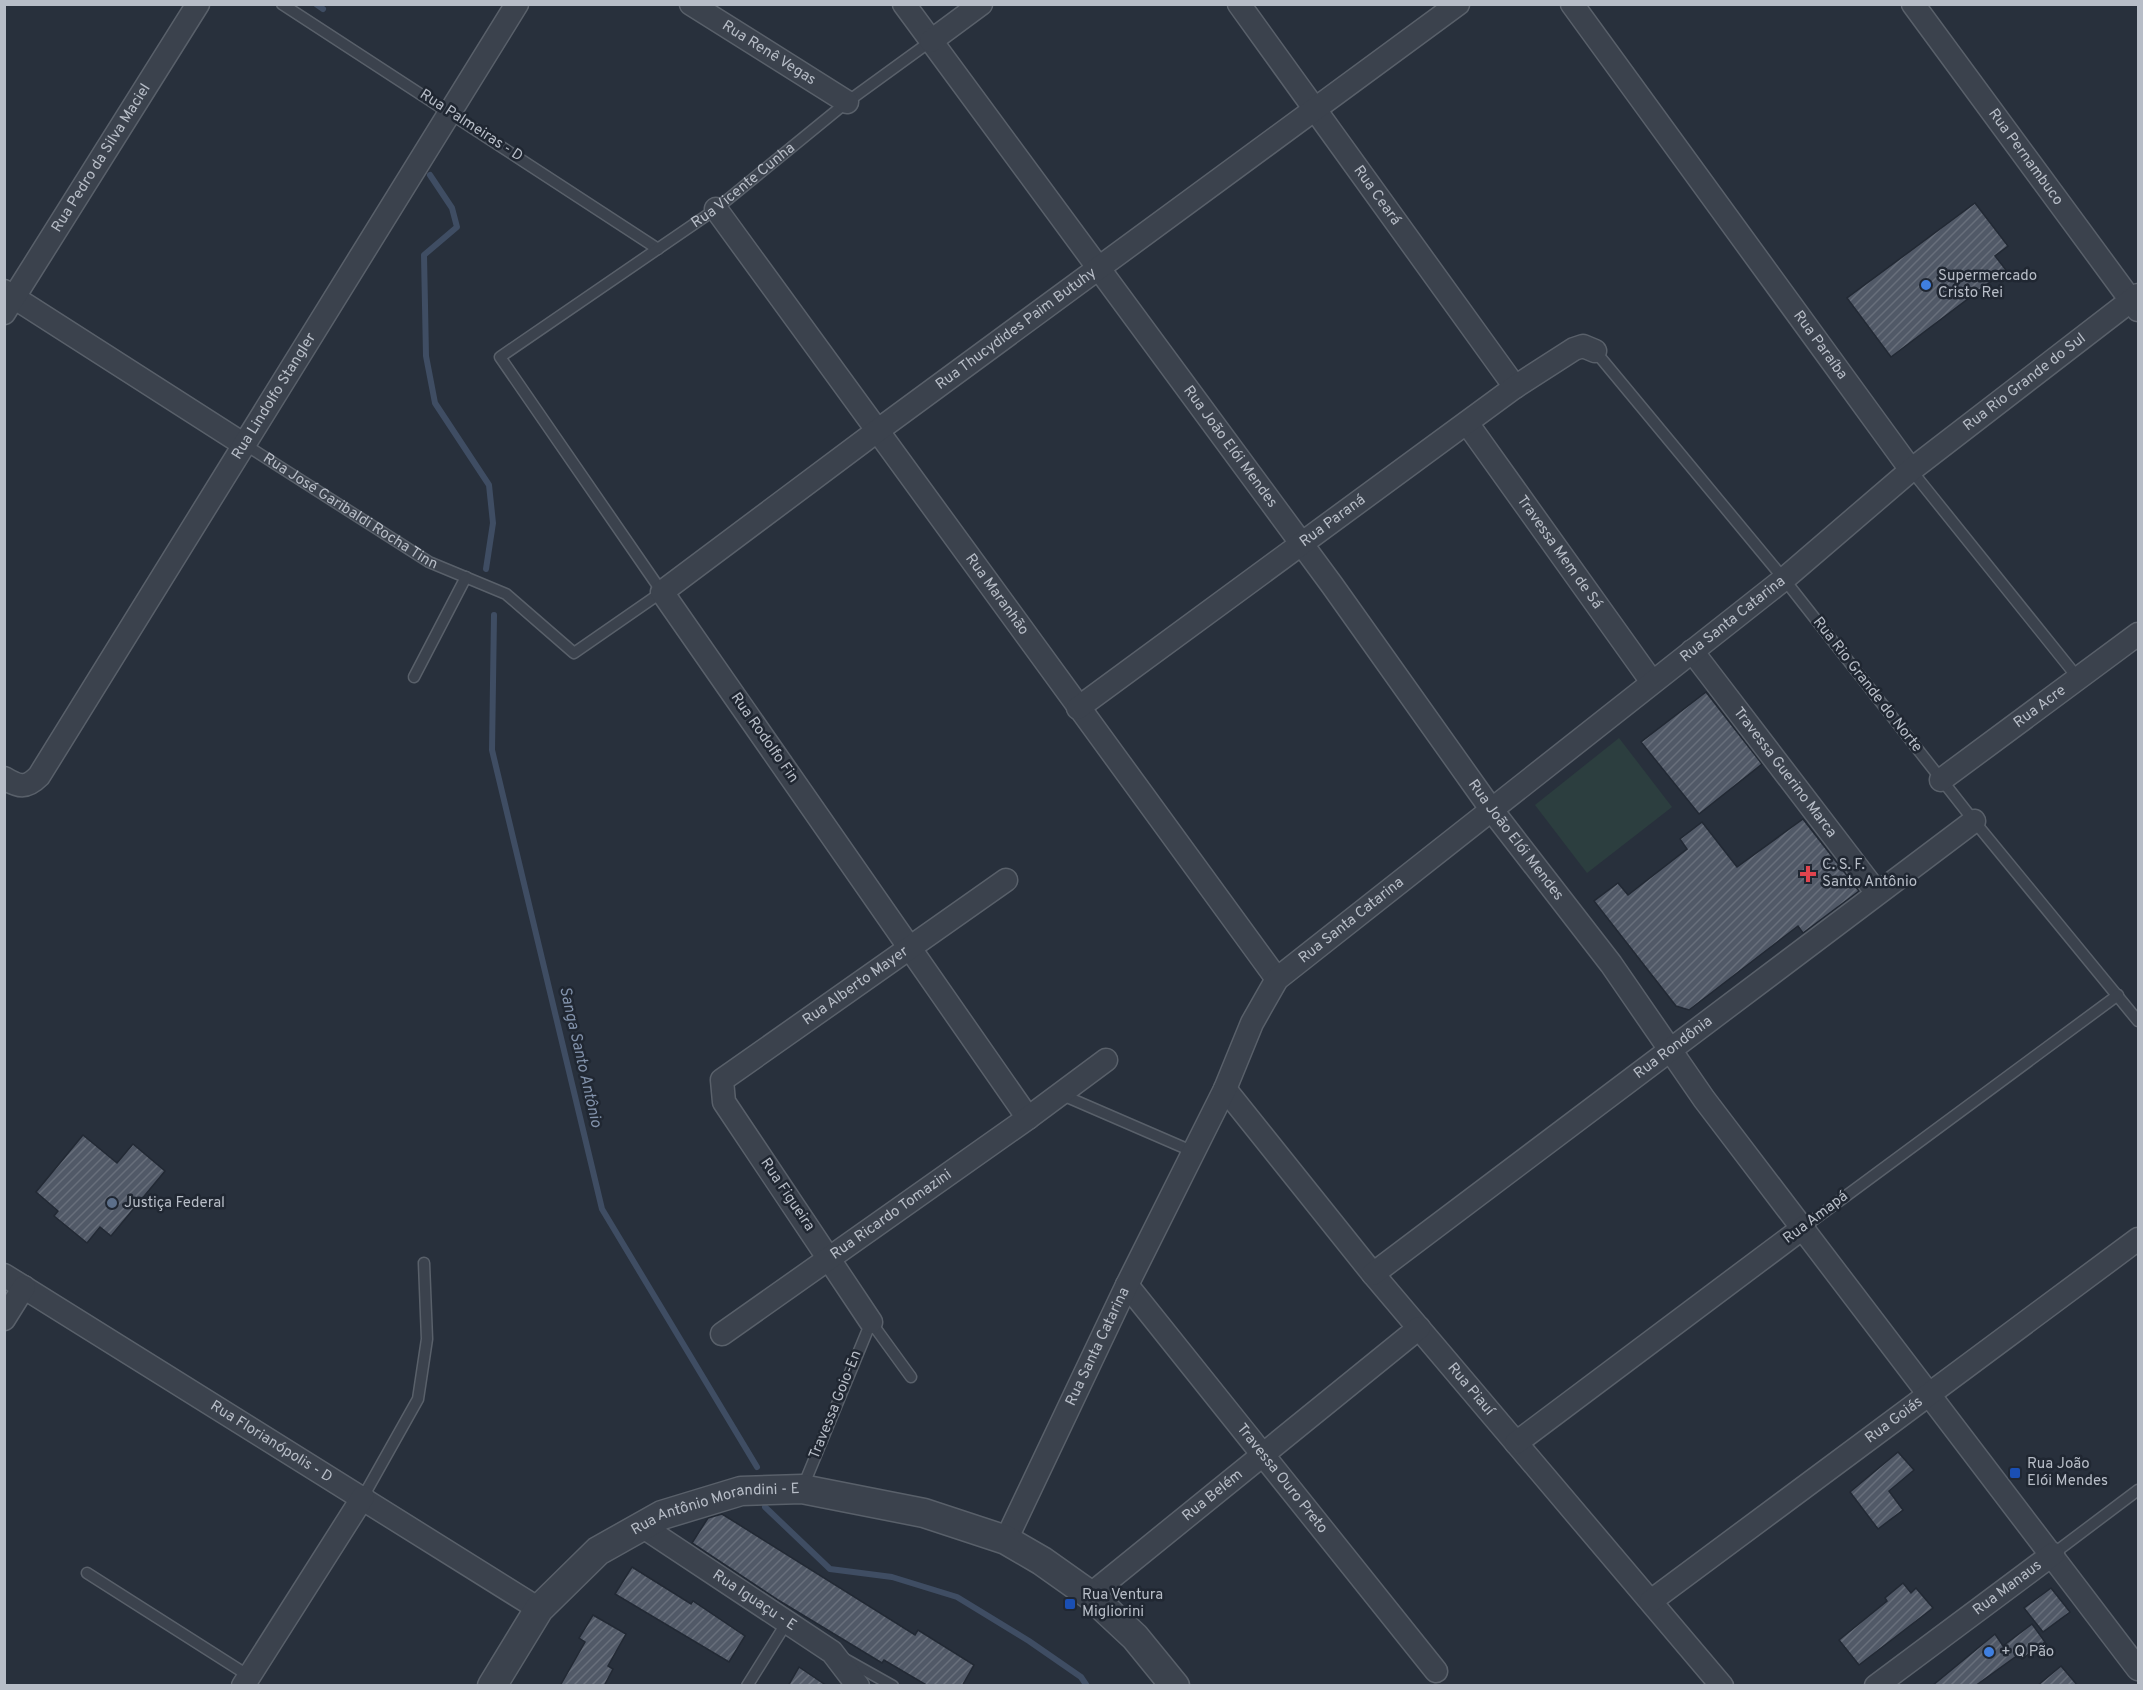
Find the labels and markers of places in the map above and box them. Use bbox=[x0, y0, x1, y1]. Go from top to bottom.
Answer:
place label: Supermercado Cristo Rei bbox=[1938, 267, 2037, 303]
marker: Supermercado Cristo Rei bbox=[1919, 278, 1933, 292]
place label: C. S. F. Santo Antônio bbox=[1822, 856, 1917, 892]
marker: C. S. F. Santo Antônio bbox=[1799, 865, 1817, 883]
place label: Justiça Federal bbox=[124, 1194, 225, 1213]
marker: Justiça Federal bbox=[105, 1196, 119, 1210]
place label: Rua João Elói Mendes bbox=[2027, 1455, 2108, 1491]
marker: Rua João Elói Mendes bbox=[2008, 1466, 2022, 1480]
place label: Rua Ventura Migliorini bbox=[1082, 1586, 1163, 1622]
marker: Rua Ventura Migliorini bbox=[1063, 1597, 1077, 1611]
place label: + Q Pão bbox=[2001, 1643, 2054, 1662]
marker: + Q Pão bbox=[1982, 1645, 1996, 1659]

